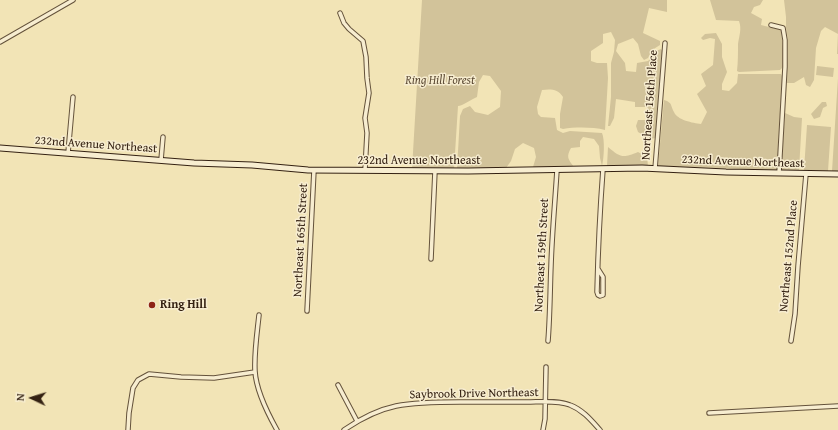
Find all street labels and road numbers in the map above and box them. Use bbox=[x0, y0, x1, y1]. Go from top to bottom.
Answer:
street label: Northeast 156th Place bbox=[639, 50, 661, 160]
street label: 232nd Avenue Northeast bbox=[34, 134, 158, 156]
street label: 232nd Avenue Northeast bbox=[681, 153, 805, 171]
street label: 232nd Avenue Northeast bbox=[358, 154, 480, 168]
street label: Northeast 165th Street bbox=[291, 183, 311, 297]
street label: Northeast 159th Street bbox=[532, 198, 552, 312]
street label: Northeast 152nd Place bbox=[777, 199, 801, 313]
street label: Saybrook Drive Northeast bbox=[409, 386, 539, 402]

